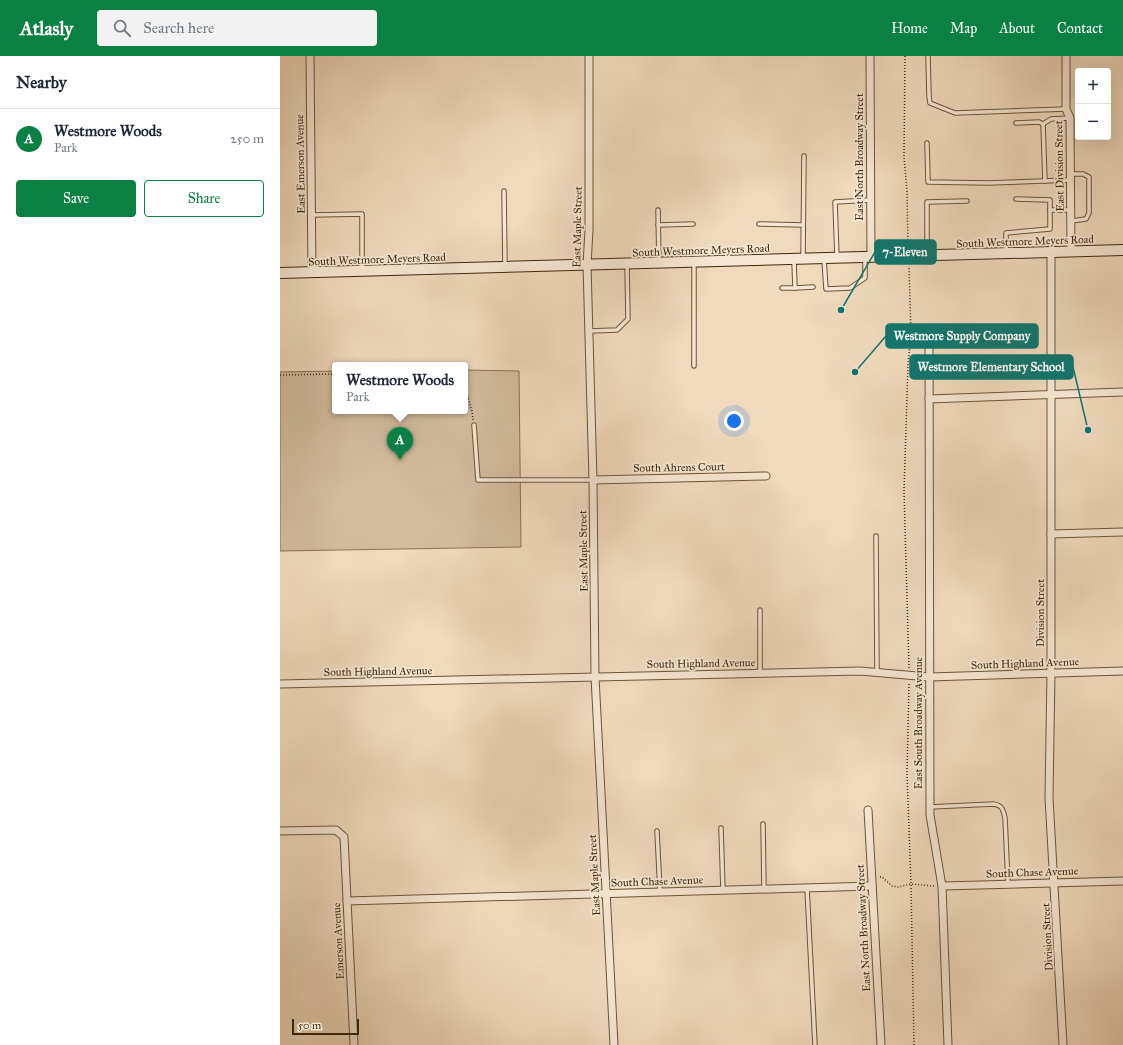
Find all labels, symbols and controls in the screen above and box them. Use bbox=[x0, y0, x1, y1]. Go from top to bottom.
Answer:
search box bbox=[97, 10, 377, 46]
text: Atlasly bbox=[20, 17, 73, 40]
icon: search bbox=[111, 17, 133, 39]
text: Search here bbox=[143, 19, 214, 37]
text: Home bbox=[891, 20, 928, 37]
text: Map bbox=[950, 20, 977, 37]
text: About bbox=[999, 20, 1035, 37]
text: Contact bbox=[1057, 20, 1103, 37]
map controls bbox=[1075, 68, 1111, 140]
button: + bbox=[1075, 68, 1111, 104]
text: Nearby bbox=[16, 72, 67, 93]
street label: East North Broadway Street bbox=[853, 93, 866, 221]
button: − bbox=[1075, 104, 1111, 140]
street label: East Emerson Avenue bbox=[293, 114, 308, 214]
street label: East Division Street bbox=[1052, 120, 1067, 212]
text: Westmore Woods bbox=[54, 122, 162, 140]
text: A bbox=[25, 131, 33, 147]
text: 250 m bbox=[230, 131, 264, 147]
text: Park bbox=[54, 140, 78, 156]
button: Save bbox=[16, 180, 136, 217]
button: Share bbox=[144, 180, 264, 217]
street label: East Maple Street bbox=[570, 186, 585, 268]
street label: South Westmore Meyers Road bbox=[956, 233, 1095, 250]
callout: 7-Eleven bbox=[875, 240, 936, 264]
street label: South Westmore Meyers Road bbox=[632, 242, 771, 259]
text: 7-Eleven bbox=[882, 245, 928, 259]
street label: South Westmore Meyers Road bbox=[308, 251, 447, 268]
callout: Westmore Supply Company bbox=[886, 324, 1038, 348]
text: Westmore Supply Company bbox=[894, 329, 1032, 344]
callout: Westmore Elementary School bbox=[910, 355, 1073, 379]
text: Westmore Elementary School bbox=[917, 360, 1065, 375]
popup bbox=[332, 362, 468, 414]
text: Westmore Woods bbox=[346, 371, 454, 389]
text: Park bbox=[346, 389, 370, 405]
your location bbox=[724, 411, 744, 431]
pin: A bbox=[387, 427, 413, 460]
street label: South Ahrens Court bbox=[633, 460, 725, 475]
street label: East Maple Street bbox=[576, 510, 591, 592]
street label: Division Street bbox=[1034, 579, 1047, 647]
street label: South Highland Avenue bbox=[971, 655, 1080, 672]
street label: South Highland Avenue bbox=[647, 656, 756, 671]
street label: East South Broadway Avenue bbox=[912, 656, 925, 789]
street label: South Highland Avenue bbox=[324, 664, 433, 679]
street label: East Maple Street bbox=[586, 834, 603, 916]
street label: East North Broadway Street bbox=[854, 864, 873, 992]
street label: South Chase Avenue bbox=[986, 864, 1079, 881]
street label: South Chase Avenue bbox=[611, 873, 704, 890]
street label: Emerson Avenue bbox=[330, 902, 347, 980]
street label: Division Street bbox=[1039, 902, 1056, 971]
scale bar bbox=[292, 1017, 359, 1036]
text: 50 m bbox=[298, 1019, 321, 1032]

